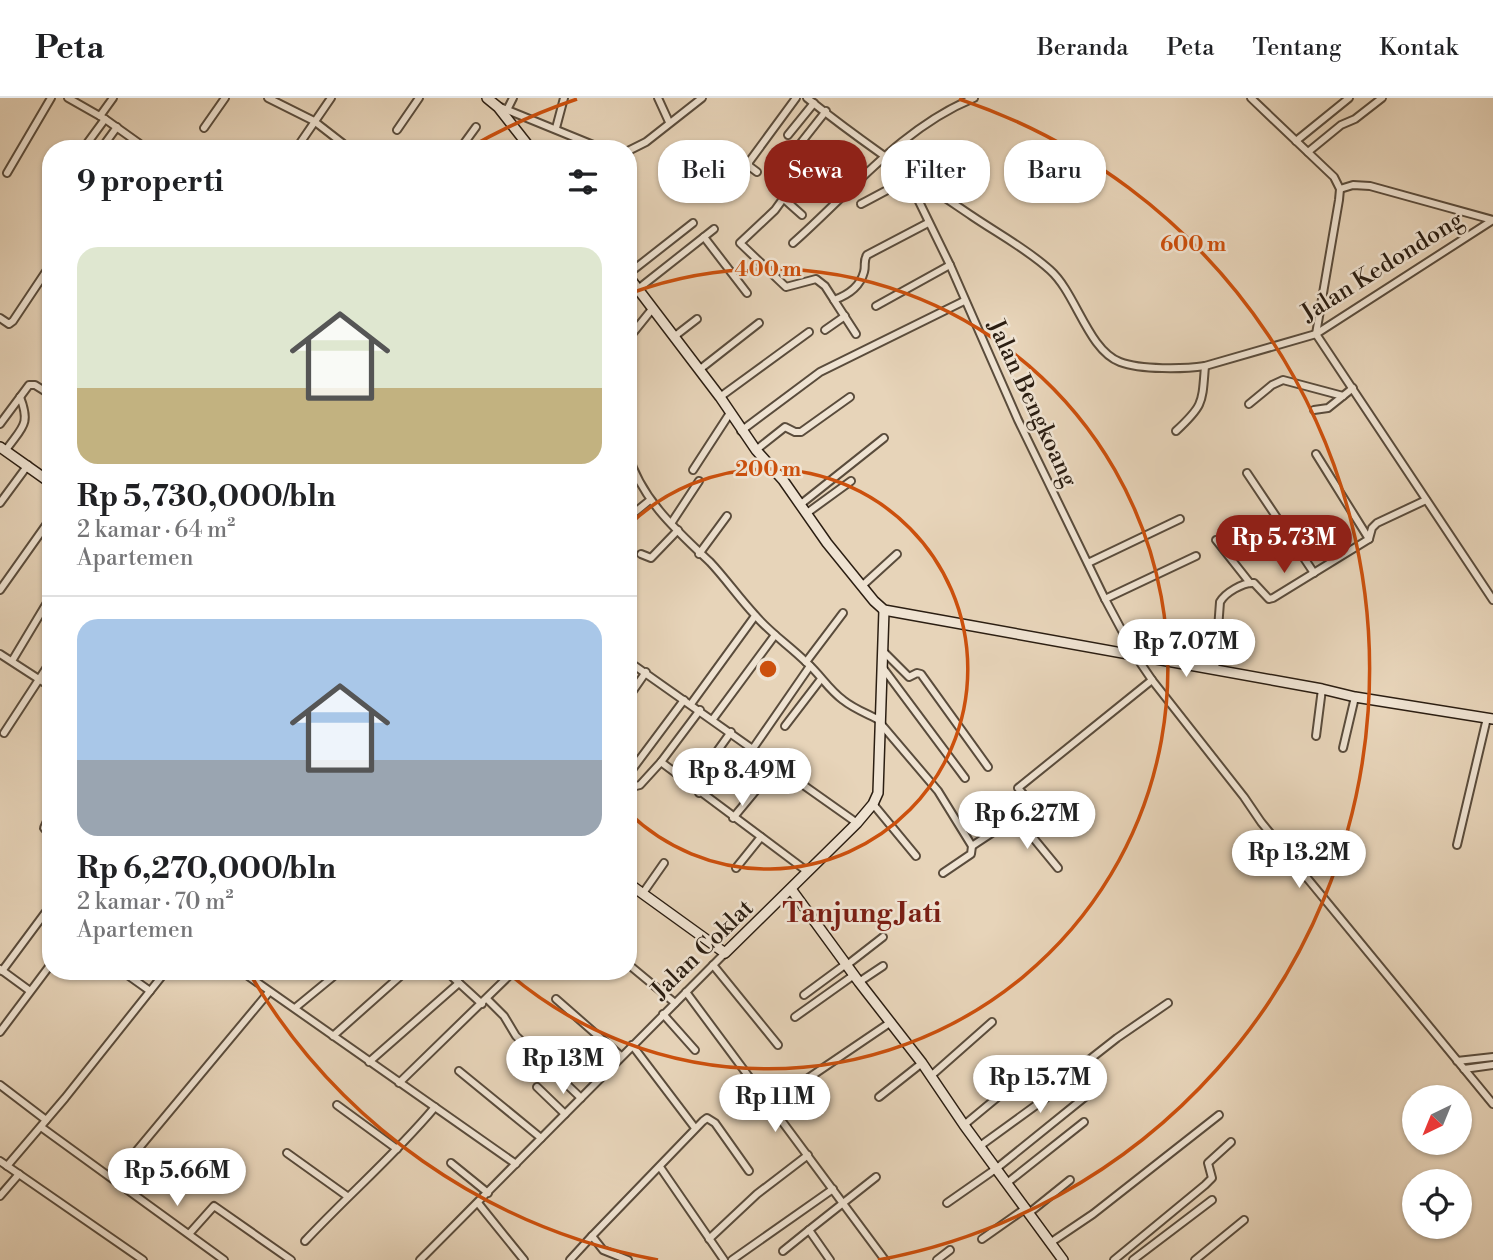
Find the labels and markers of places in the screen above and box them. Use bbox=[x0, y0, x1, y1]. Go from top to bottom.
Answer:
pin: Rp 5.73M bbox=[1212, 516, 1356, 575]
pin: Rp 7.07M bbox=[1114, 620, 1258, 679]
centre of rings bbox=[756, 657, 780, 681]
pin: Rp 8.49M bbox=[670, 748, 814, 808]
pin: Rp 6.27M bbox=[955, 792, 1099, 851]
pin: Rp 13.2M bbox=[1227, 830, 1371, 890]
pin: Rp 13M bbox=[506, 1037, 620, 1096]
pin: Rp 15.7M bbox=[968, 1056, 1112, 1115]
pin: Rp 11M bbox=[718, 1074, 832, 1134]
pin: Rp 5.66M bbox=[105, 1148, 249, 1208]

